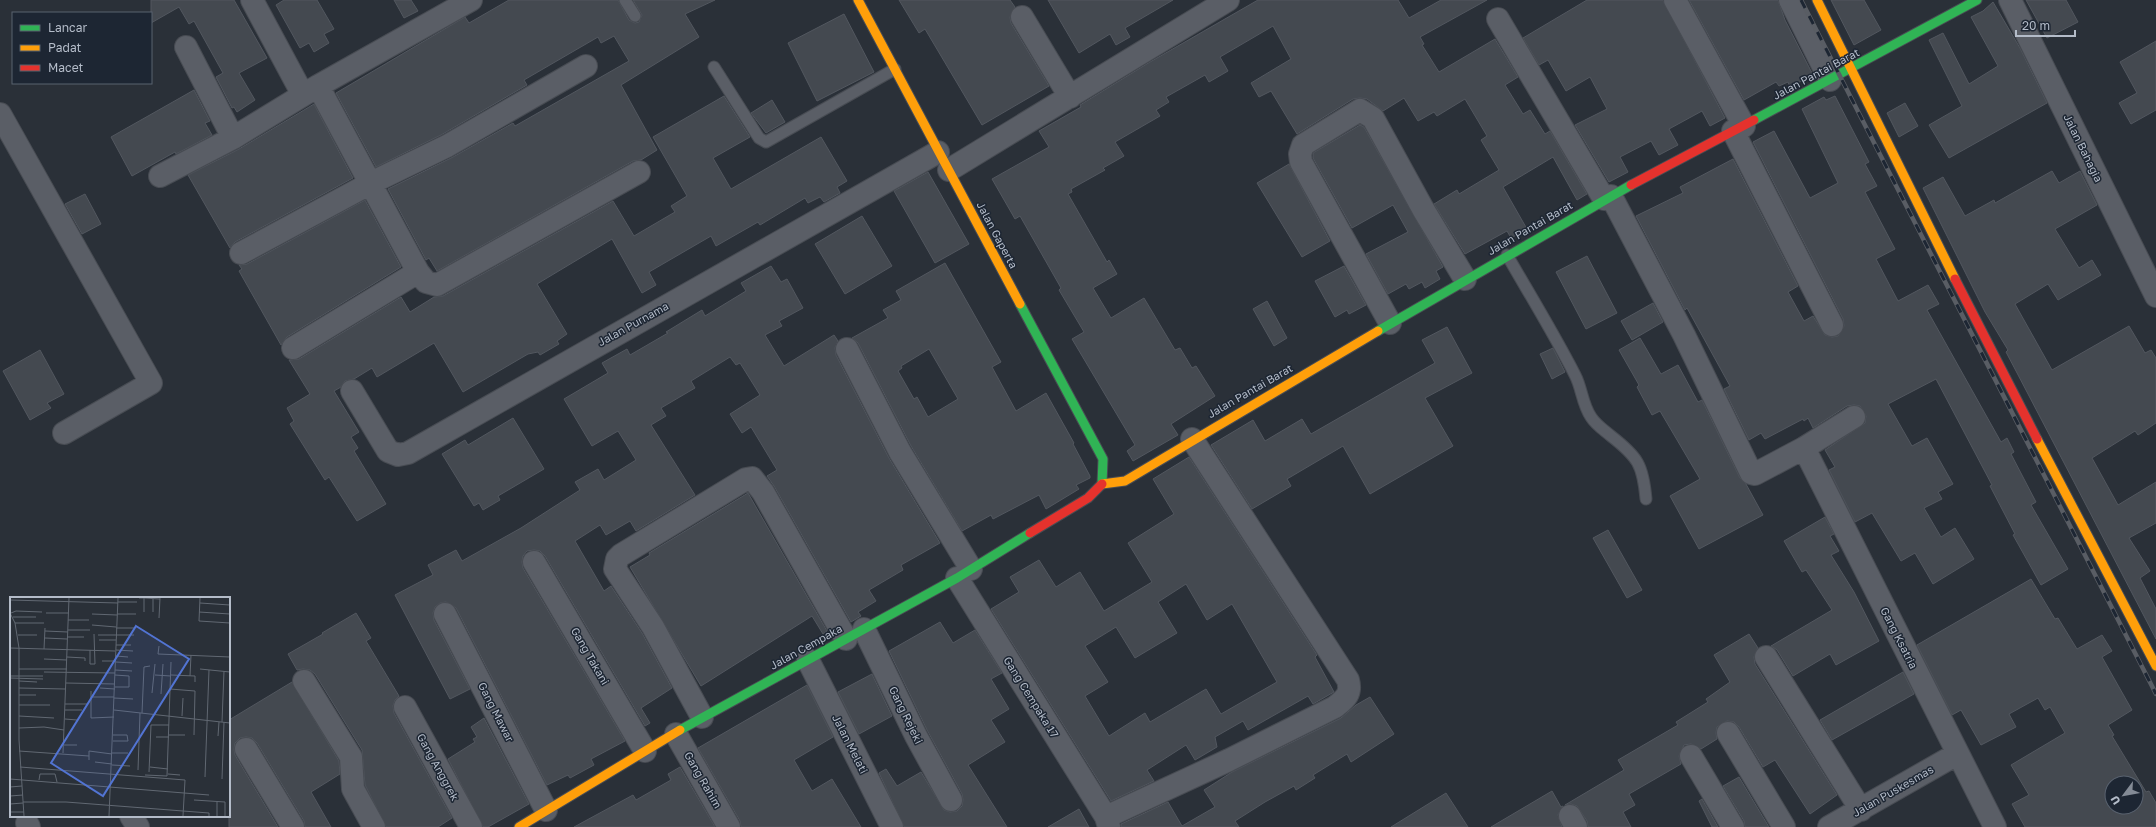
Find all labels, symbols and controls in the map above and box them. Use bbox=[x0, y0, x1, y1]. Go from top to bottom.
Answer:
legend bbox=[12, 12, 152, 84]
scale bar bbox=[2016, 12, 2075, 38]
text: 20 m bbox=[2022, 18, 2050, 33]
text: Lancar bbox=[48, 20, 87, 35]
text: Padat bbox=[48, 40, 82, 55]
street label: Jalan Pantai Barat bbox=[1770, 45, 1861, 102]
text: Macet bbox=[48, 60, 84, 75]
street label: Jalan Bahagia bbox=[2061, 112, 2106, 184]
street label: Jalan Pantai Barat bbox=[1485, 198, 1575, 257]
street label: Jalan Gaperta bbox=[974, 199, 1021, 270]
street label: Jalan Purnama bbox=[595, 299, 670, 348]
street label: Jalan Pantai Barat bbox=[1205, 361, 1295, 420]
inset map bbox=[10, 597, 230, 817]
street label: Gang Ksatria bbox=[1878, 605, 1921, 671]
street label: Jalan Cempaka bbox=[767, 621, 844, 672]
street label: Gang Takani bbox=[569, 625, 612, 687]
street label: Gang Cempaka 17 bbox=[1001, 654, 1062, 740]
street label: Gang Mawar bbox=[476, 680, 517, 744]
street label: Gang Rejeki bbox=[887, 684, 926, 746]
street label: Jalan Melati bbox=[830, 712, 871, 775]
street label: Gang Anggrek bbox=[415, 731, 462, 803]
street label: Gang Rahim bbox=[682, 749, 725, 810]
street label: Jalan Puskesmas bbox=[1850, 762, 1936, 819]
north arrow bbox=[2104, 775, 2144, 815]
text: U bbox=[2107, 794, 2123, 807]

